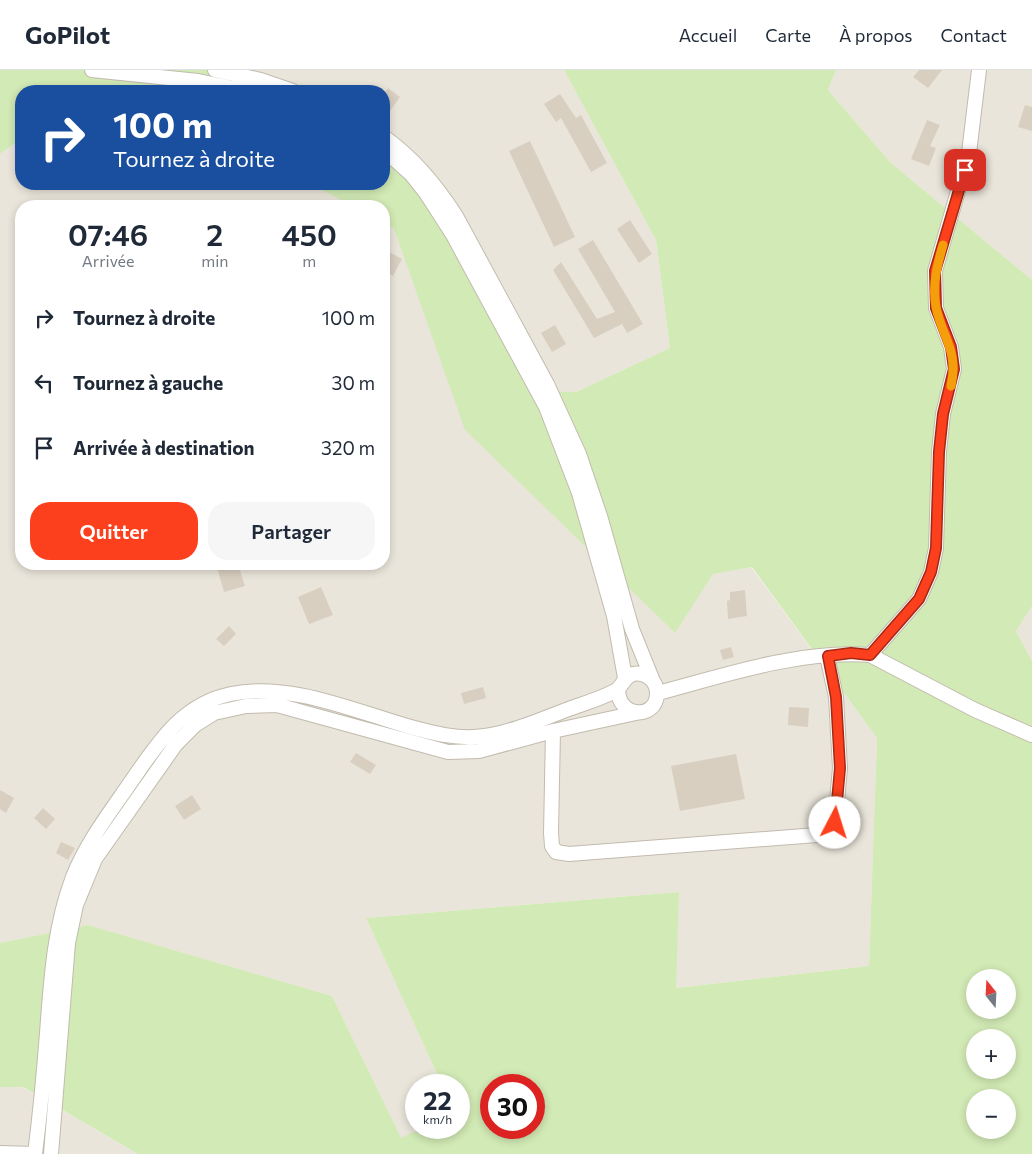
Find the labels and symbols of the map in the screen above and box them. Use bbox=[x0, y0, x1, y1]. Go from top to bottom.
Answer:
pin bbox=[944, 149, 986, 191]
position arrow bbox=[808, 796, 860, 848]
north arrow bbox=[966, 969, 1016, 1019]
speed limit sign: 30 bbox=[480, 1074, 545, 1139]

